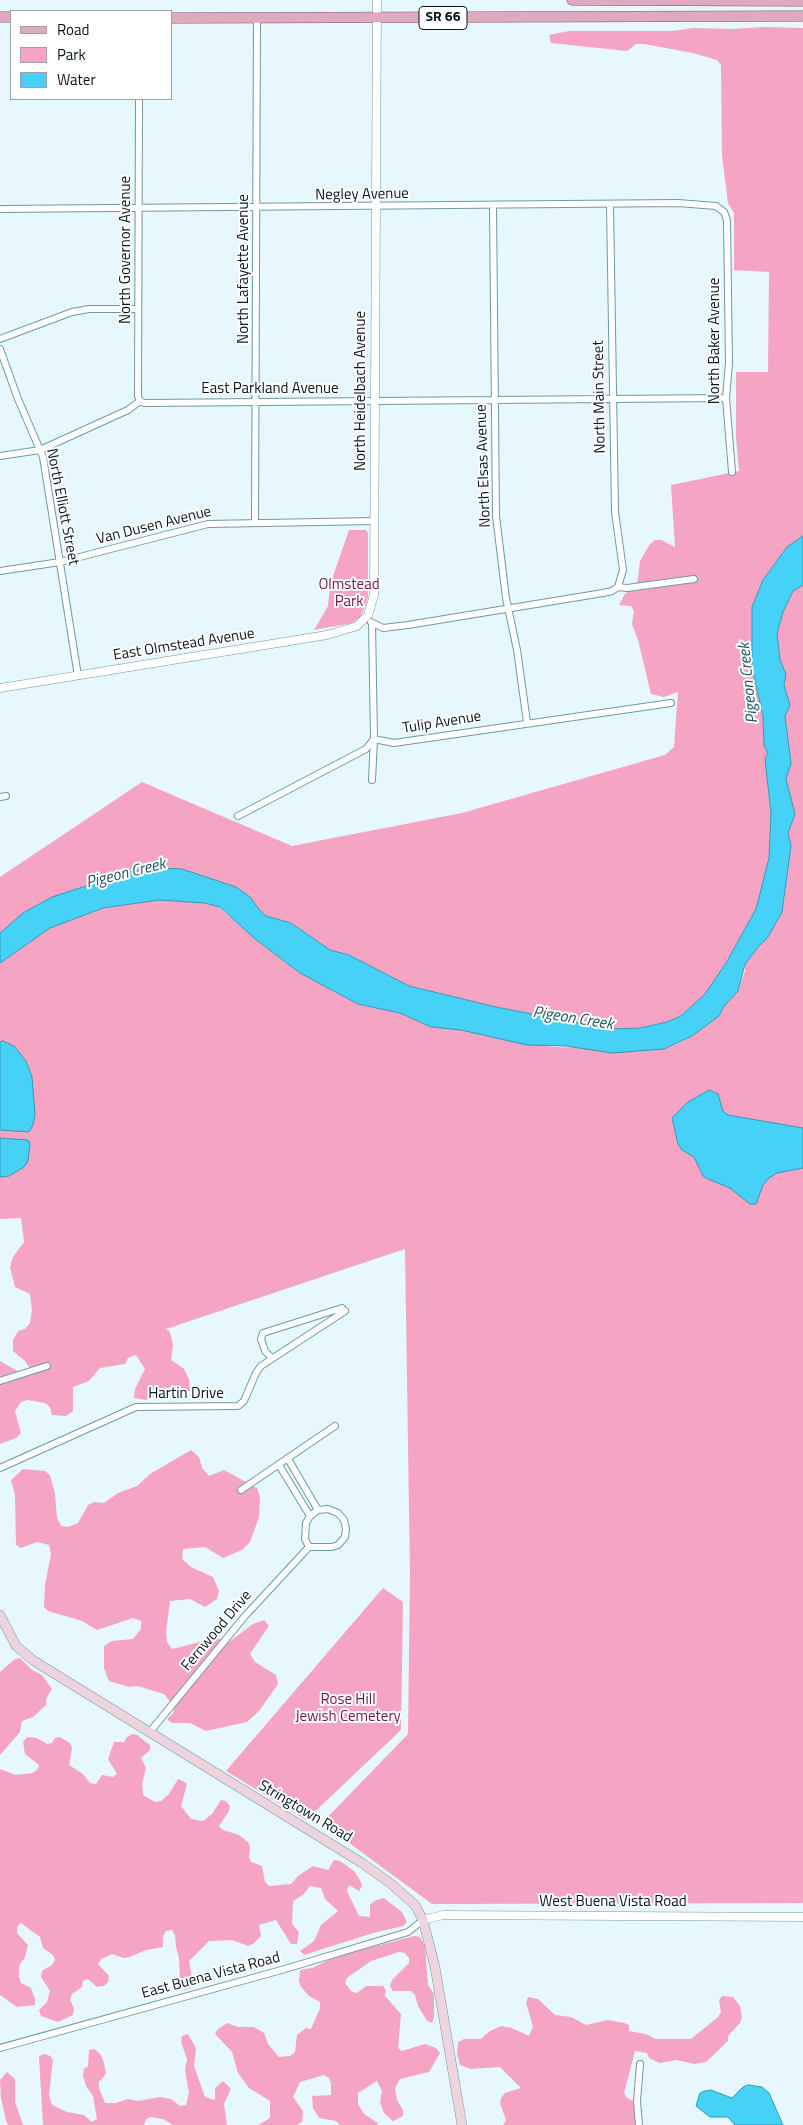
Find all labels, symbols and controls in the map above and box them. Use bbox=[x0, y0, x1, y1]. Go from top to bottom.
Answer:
road number: SR 66 bbox=[419, 7, 467, 30]
legend bbox=[10, 10, 172, 100]
text: Road bbox=[57, 18, 89, 41]
text: Park bbox=[57, 43, 86, 66]
text: Water bbox=[57, 68, 96, 91]
street label: North Governor Avenue bbox=[117, 176, 135, 324]
street label: Negley Avenue bbox=[315, 185, 409, 205]
street label: North Lafayette Avenue bbox=[235, 194, 253, 344]
street label: North Baker Avenue bbox=[706, 278, 724, 404]
street label: North Heidelbach Avenue bbox=[352, 311, 370, 471]
street label: North Main Street bbox=[590, 340, 610, 454]
street label: East Parkland Avenue bbox=[201, 380, 339, 398]
street label: North Elsas Avenue bbox=[473, 404, 495, 528]
street label: North Elliott Street bbox=[42, 447, 82, 567]
street label: Van Dusen Avenue bbox=[95, 503, 213, 549]
park label: Olmstead Park bbox=[318, 576, 380, 611]
street label: East Olmstead Avenue bbox=[112, 625, 256, 665]
water label: Pigeon Creek bbox=[735, 642, 763, 724]
street label: Tulip Avenue bbox=[401, 708, 483, 738]
water label: Pigeon Creek bbox=[84, 855, 168, 893]
water label: Pigeon Creek bbox=[531, 1003, 615, 1035]
street label: Hartin Drive bbox=[148, 1385, 224, 1403]
street label: Fernwood Drive bbox=[178, 1587, 256, 1675]
park label: Rose Hill Jewish Cemetery bbox=[295, 1691, 401, 1726]
street label: Stringtown Road bbox=[255, 1777, 355, 1847]
street label: West Buena Vista Road bbox=[539, 1893, 687, 1911]
street label: East Buena Vista Road bbox=[140, 1949, 282, 2003]

